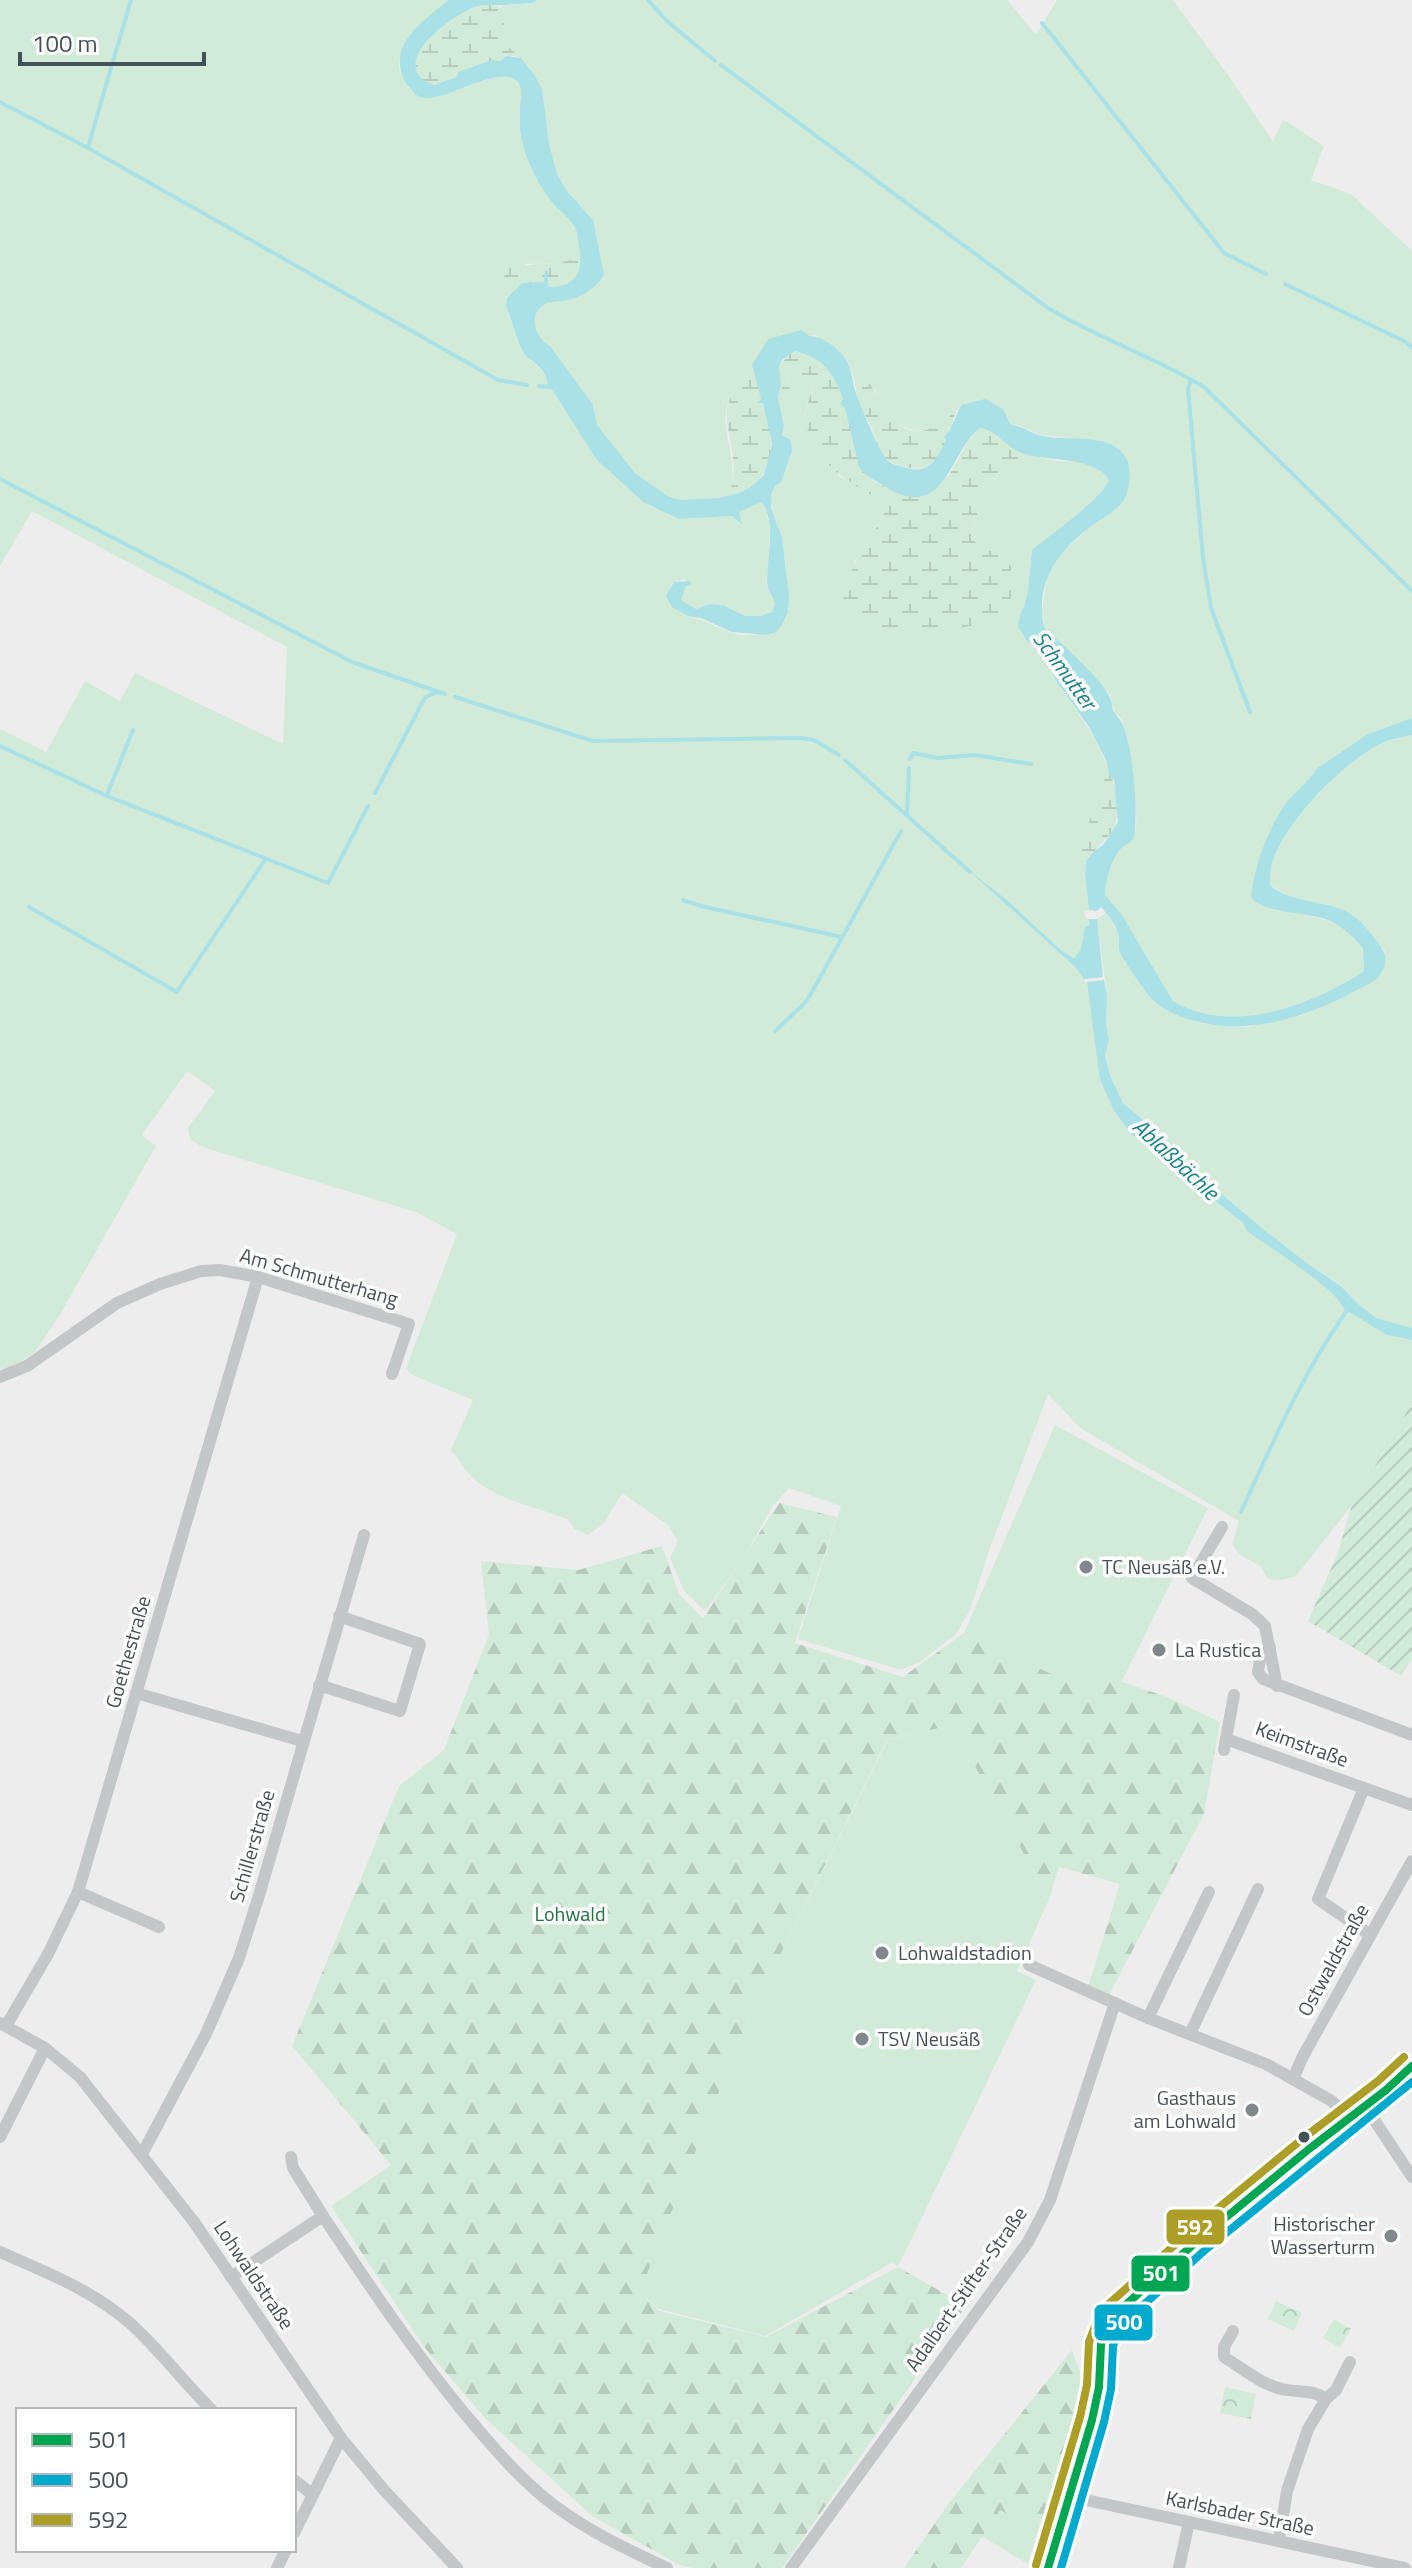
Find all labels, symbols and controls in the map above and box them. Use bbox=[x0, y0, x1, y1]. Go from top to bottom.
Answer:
scale bar bbox=[20, 16, 204, 66]
text: 100 m bbox=[32, 25, 98, 61]
water label: Schmutter bbox=[1025, 624, 1107, 719]
water label: Ablaßbächle bbox=[1125, 1110, 1228, 1209]
street label: Am Schmutterhang bbox=[236, 1239, 402, 1314]
place label: TC Neusäß e.V. bbox=[1102, 1551, 1225, 1582]
marker: TC Neusäß e.V. bbox=[1077, 1558, 1095, 1576]
street label: Goethestraße bbox=[97, 1592, 158, 1712]
place label: La Rustica bbox=[1175, 1634, 1261, 1665]
marker: La Rustica bbox=[1150, 1641, 1168, 1659]
street label: Keimstraße bbox=[1251, 1712, 1353, 1775]
street label: Schillerstraße bbox=[221, 1786, 282, 1906]
park label: Lohwald bbox=[534, 1898, 606, 1929]
street label: Ostwaldstraße bbox=[1289, 1898, 1376, 2022]
place label: Lohwaldstadion bbox=[898, 1937, 1032, 1968]
marker: Lohwaldstadion bbox=[873, 1944, 891, 1962]
place label: TSV Neusäß bbox=[878, 2023, 980, 2054]
marker: TSV Neusäß bbox=[853, 2030, 871, 2048]
place label: Gasthaus am Lohwald bbox=[1134, 2082, 1236, 2136]
marker: Gasthaus am Lohwald bbox=[1243, 2101, 1261, 2119]
unlabelled marker bbox=[1296, 2129, 1312, 2145]
street label: Adalbert-Stifter-Straße bbox=[897, 2200, 1034, 2378]
line badge: 592 bbox=[1165, 2208, 1226, 2246]
place label: Historischer Wasserturm bbox=[1271, 2208, 1375, 2262]
text: 592 bbox=[1177, 2210, 1213, 2244]
street label: Lohwaldstraße bbox=[206, 2214, 302, 2336]
marker: Historischer Wasserturm bbox=[1382, 2227, 1400, 2245]
line badge: 501 bbox=[1130, 2254, 1191, 2293]
text: 501 bbox=[1143, 2256, 1179, 2290]
line badge: 500 bbox=[1093, 2303, 1154, 2342]
text: 500 bbox=[1106, 2305, 1142, 2339]
legend bbox=[16, 2408, 296, 2552]
text: 501 bbox=[88, 2421, 128, 2457]
text: 500 bbox=[88, 2461, 128, 2497]
street label: Karlsbader Straße bbox=[1163, 2482, 1317, 2543]
text: 592 bbox=[88, 2501, 128, 2537]

